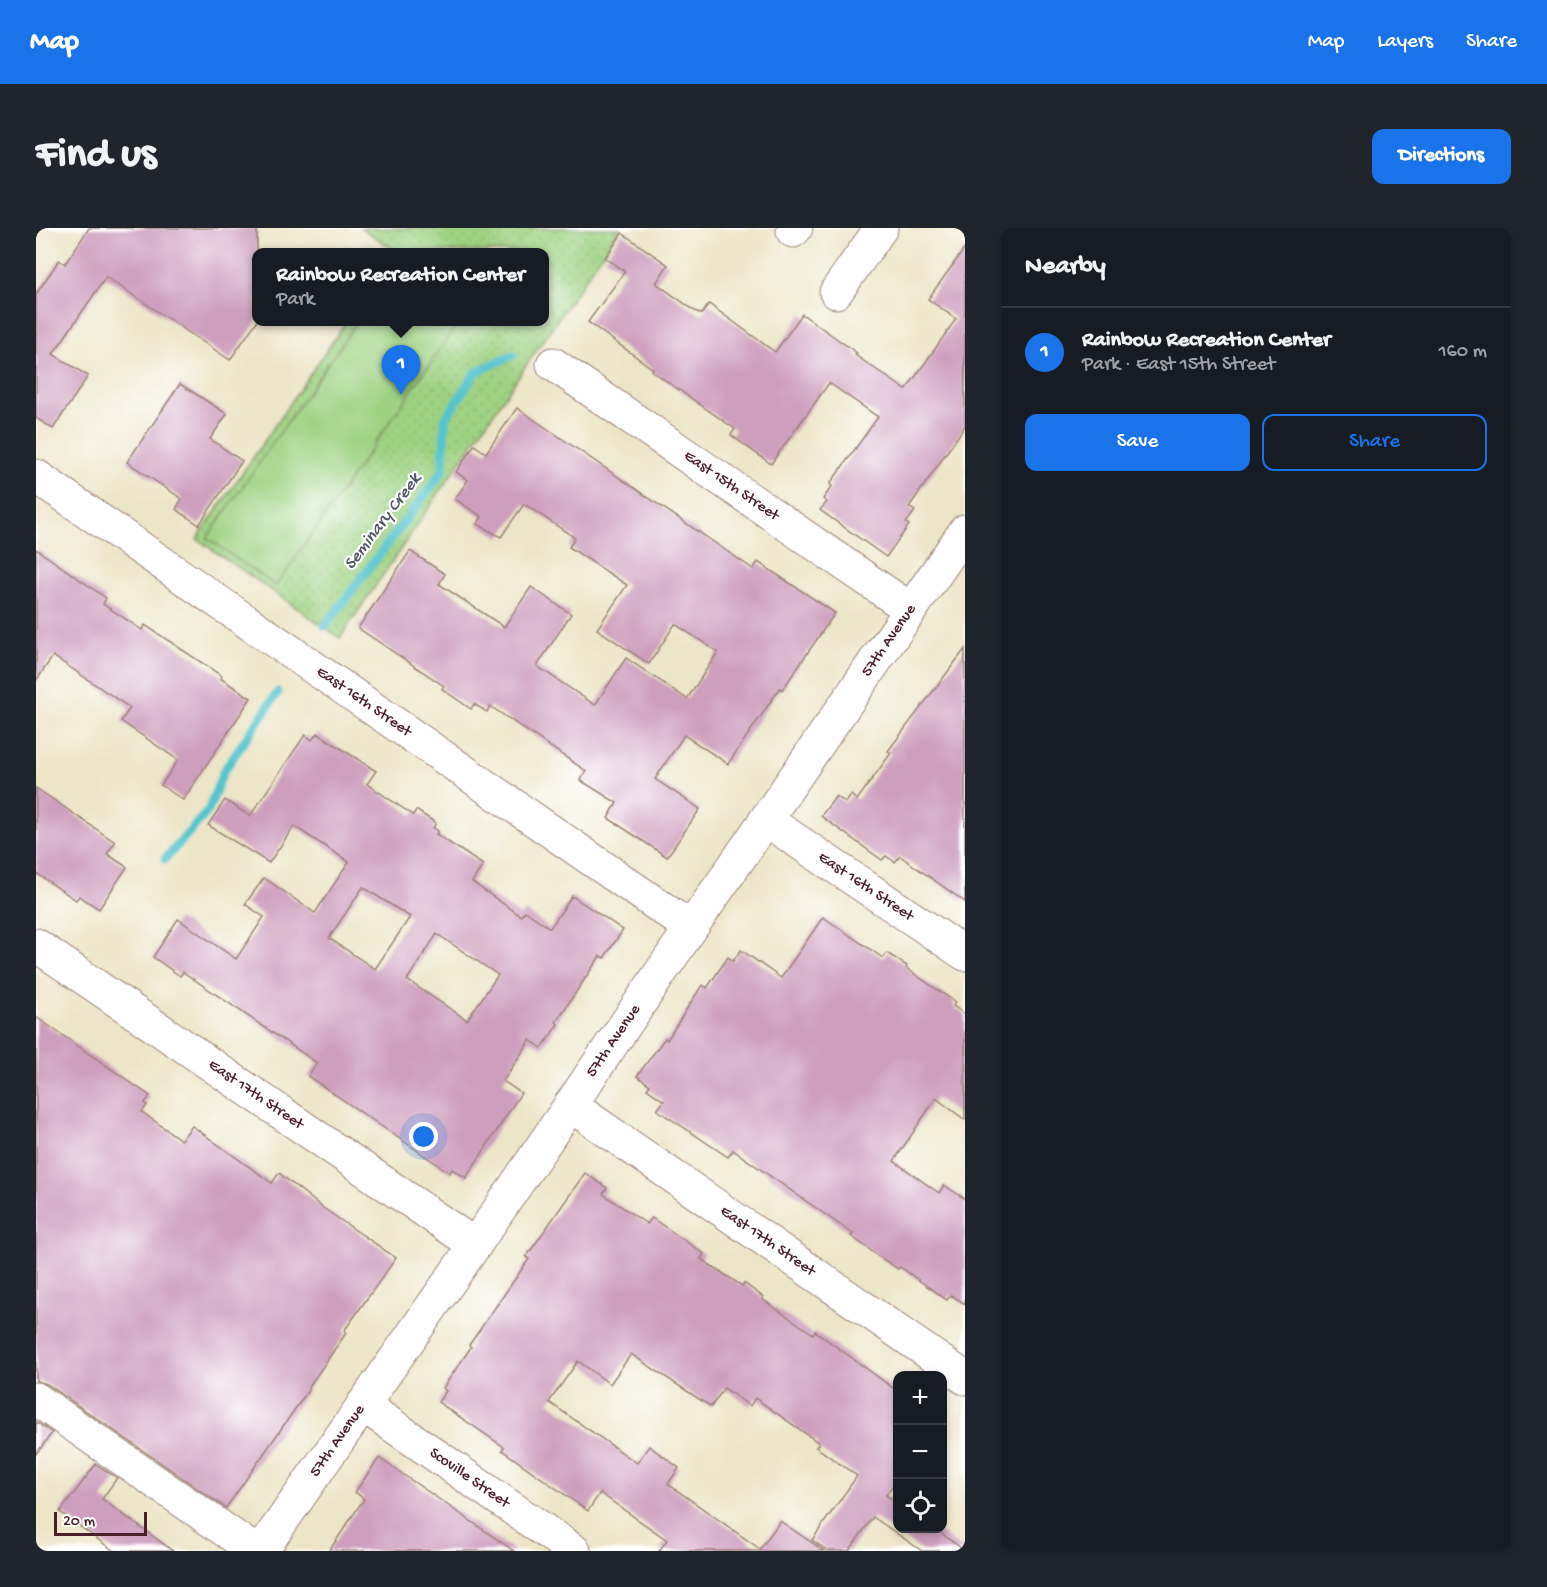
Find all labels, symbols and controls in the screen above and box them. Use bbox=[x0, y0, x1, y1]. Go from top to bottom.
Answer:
text: Map bbox=[30, 26, 79, 59]
text: Map bbox=[1308, 30, 1344, 55]
text: Layers bbox=[1377, 30, 1433, 55]
text: Share bbox=[1466, 30, 1517, 55]
button: Directions bbox=[1372, 129, 1511, 184]
text: Find us bbox=[36, 132, 156, 181]
popup bbox=[252, 248, 549, 326]
text: Nearby bbox=[1025, 252, 1106, 283]
text: Rainbow Recreation Center bbox=[276, 263, 525, 289]
text: Park bbox=[276, 289, 314, 312]
text: Rainbow Recreation Center bbox=[1082, 328, 1331, 354]
text: 1 bbox=[1040, 341, 1049, 364]
text: 160 m bbox=[1438, 341, 1487, 364]
pin: 1 bbox=[382, 346, 421, 395]
text: Park · East 15th Street bbox=[1082, 354, 1275, 377]
button: Save bbox=[1025, 414, 1250, 471]
button: Share bbox=[1262, 414, 1487, 471]
street label: East 15th Street bbox=[680, 447, 784, 526]
water label: Seminary Creek bbox=[340, 468, 427, 574]
street label: 57th Avenue bbox=[858, 600, 921, 681]
street label: East 16th Street bbox=[312, 663, 416, 742]
street label: East 16th Street bbox=[814, 848, 918, 927]
street label: 57th Avenue bbox=[582, 1001, 646, 1081]
street label: East 17th Street bbox=[204, 1056, 308, 1135]
your location bbox=[409, 1122, 438, 1151]
street label: East 17th Street bbox=[716, 1202, 820, 1282]
map controls bbox=[893, 1371, 947, 1533]
button: + bbox=[893, 1371, 947, 1425]
street label: 57th Avenue bbox=[306, 1401, 370, 1481]
button: − bbox=[893, 1425, 947, 1479]
street label: Scoville Street bbox=[425, 1444, 514, 1514]
button: locate bbox=[893, 1479, 947, 1533]
scale bar bbox=[54, 1509, 147, 1536]
text: 20 m bbox=[63, 1513, 95, 1532]

